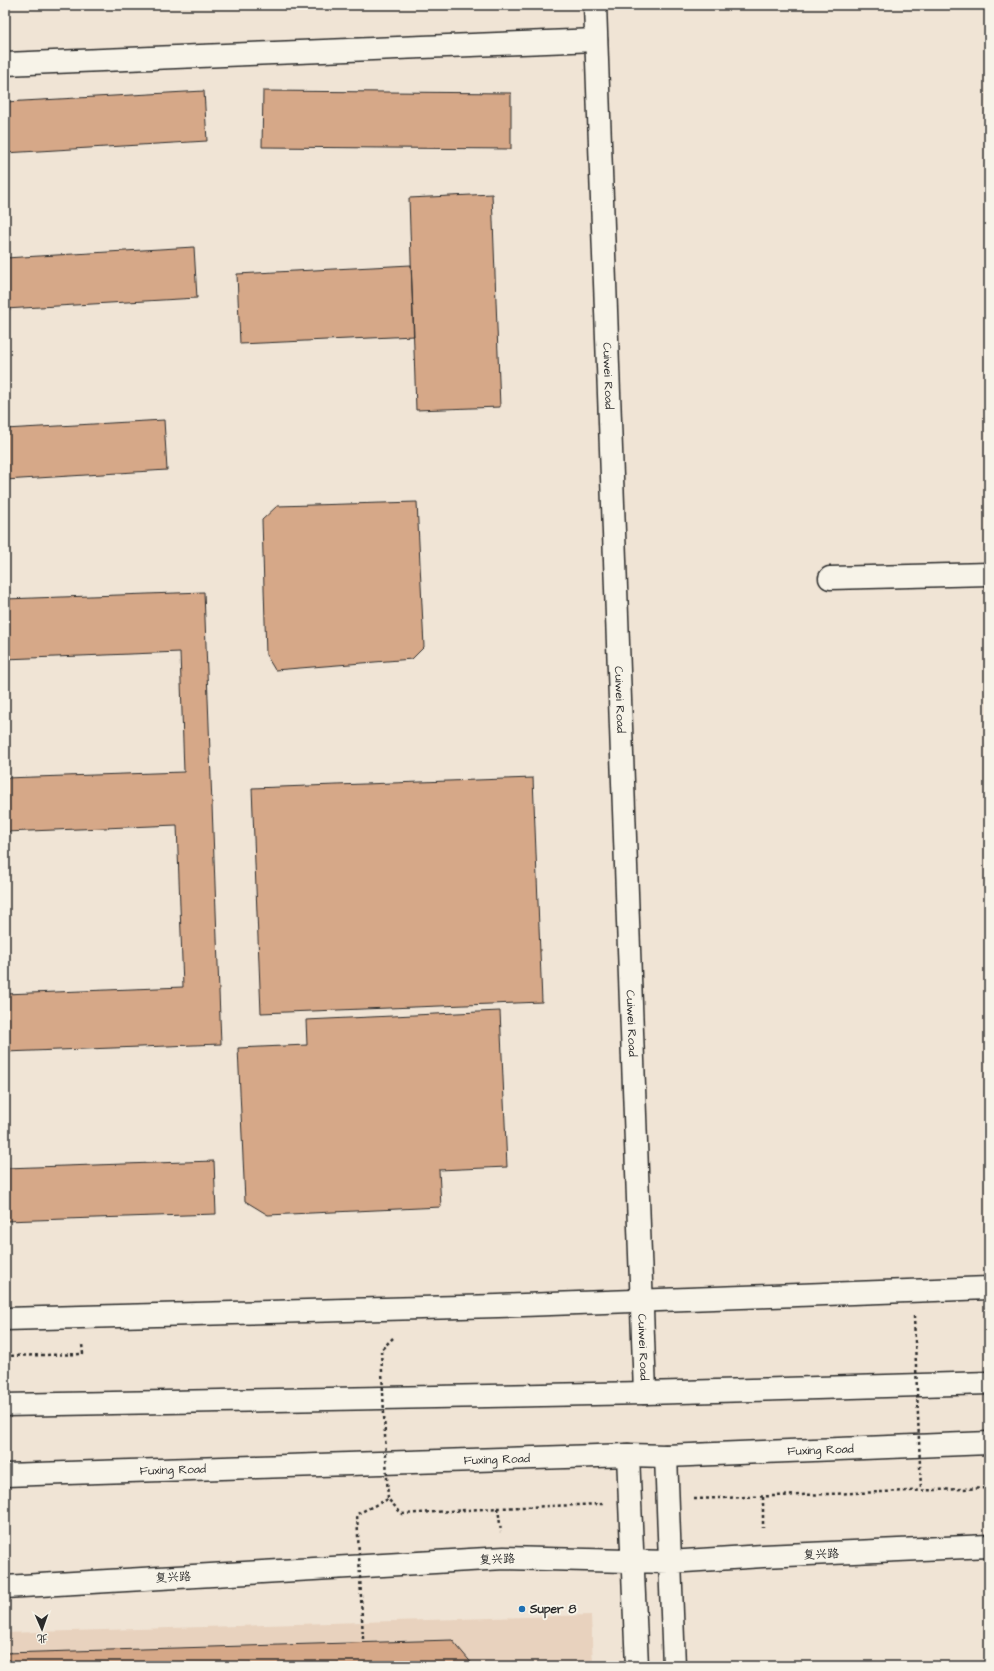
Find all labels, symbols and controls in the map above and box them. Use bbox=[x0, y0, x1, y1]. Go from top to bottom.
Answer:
street label: Cuiwei Road bbox=[598, 342, 618, 409]
street label: Cuiwei Road bbox=[610, 666, 629, 733]
street label: Cuiwei Road bbox=[621, 990, 641, 1057]
street label: Cuiwei Road bbox=[633, 1313, 653, 1381]
street label: Fuxing Road bbox=[787, 1440, 854, 1460]
street label: Fuxing Road bbox=[463, 1450, 530, 1469]
street label: Fuxing Road bbox=[139, 1461, 206, 1480]
street label: 复兴路 bbox=[803, 1545, 839, 1564]
street label: 复兴路 bbox=[479, 1550, 515, 1569]
street label: 复兴路 bbox=[155, 1568, 191, 1587]
place label: Super 8 bbox=[529, 1601, 576, 1619]
marker: Super 8 bbox=[517, 1604, 527, 1614]
north arrow bbox=[22, 1609, 62, 1649]
text: 北 bbox=[37, 1631, 48, 1646]

